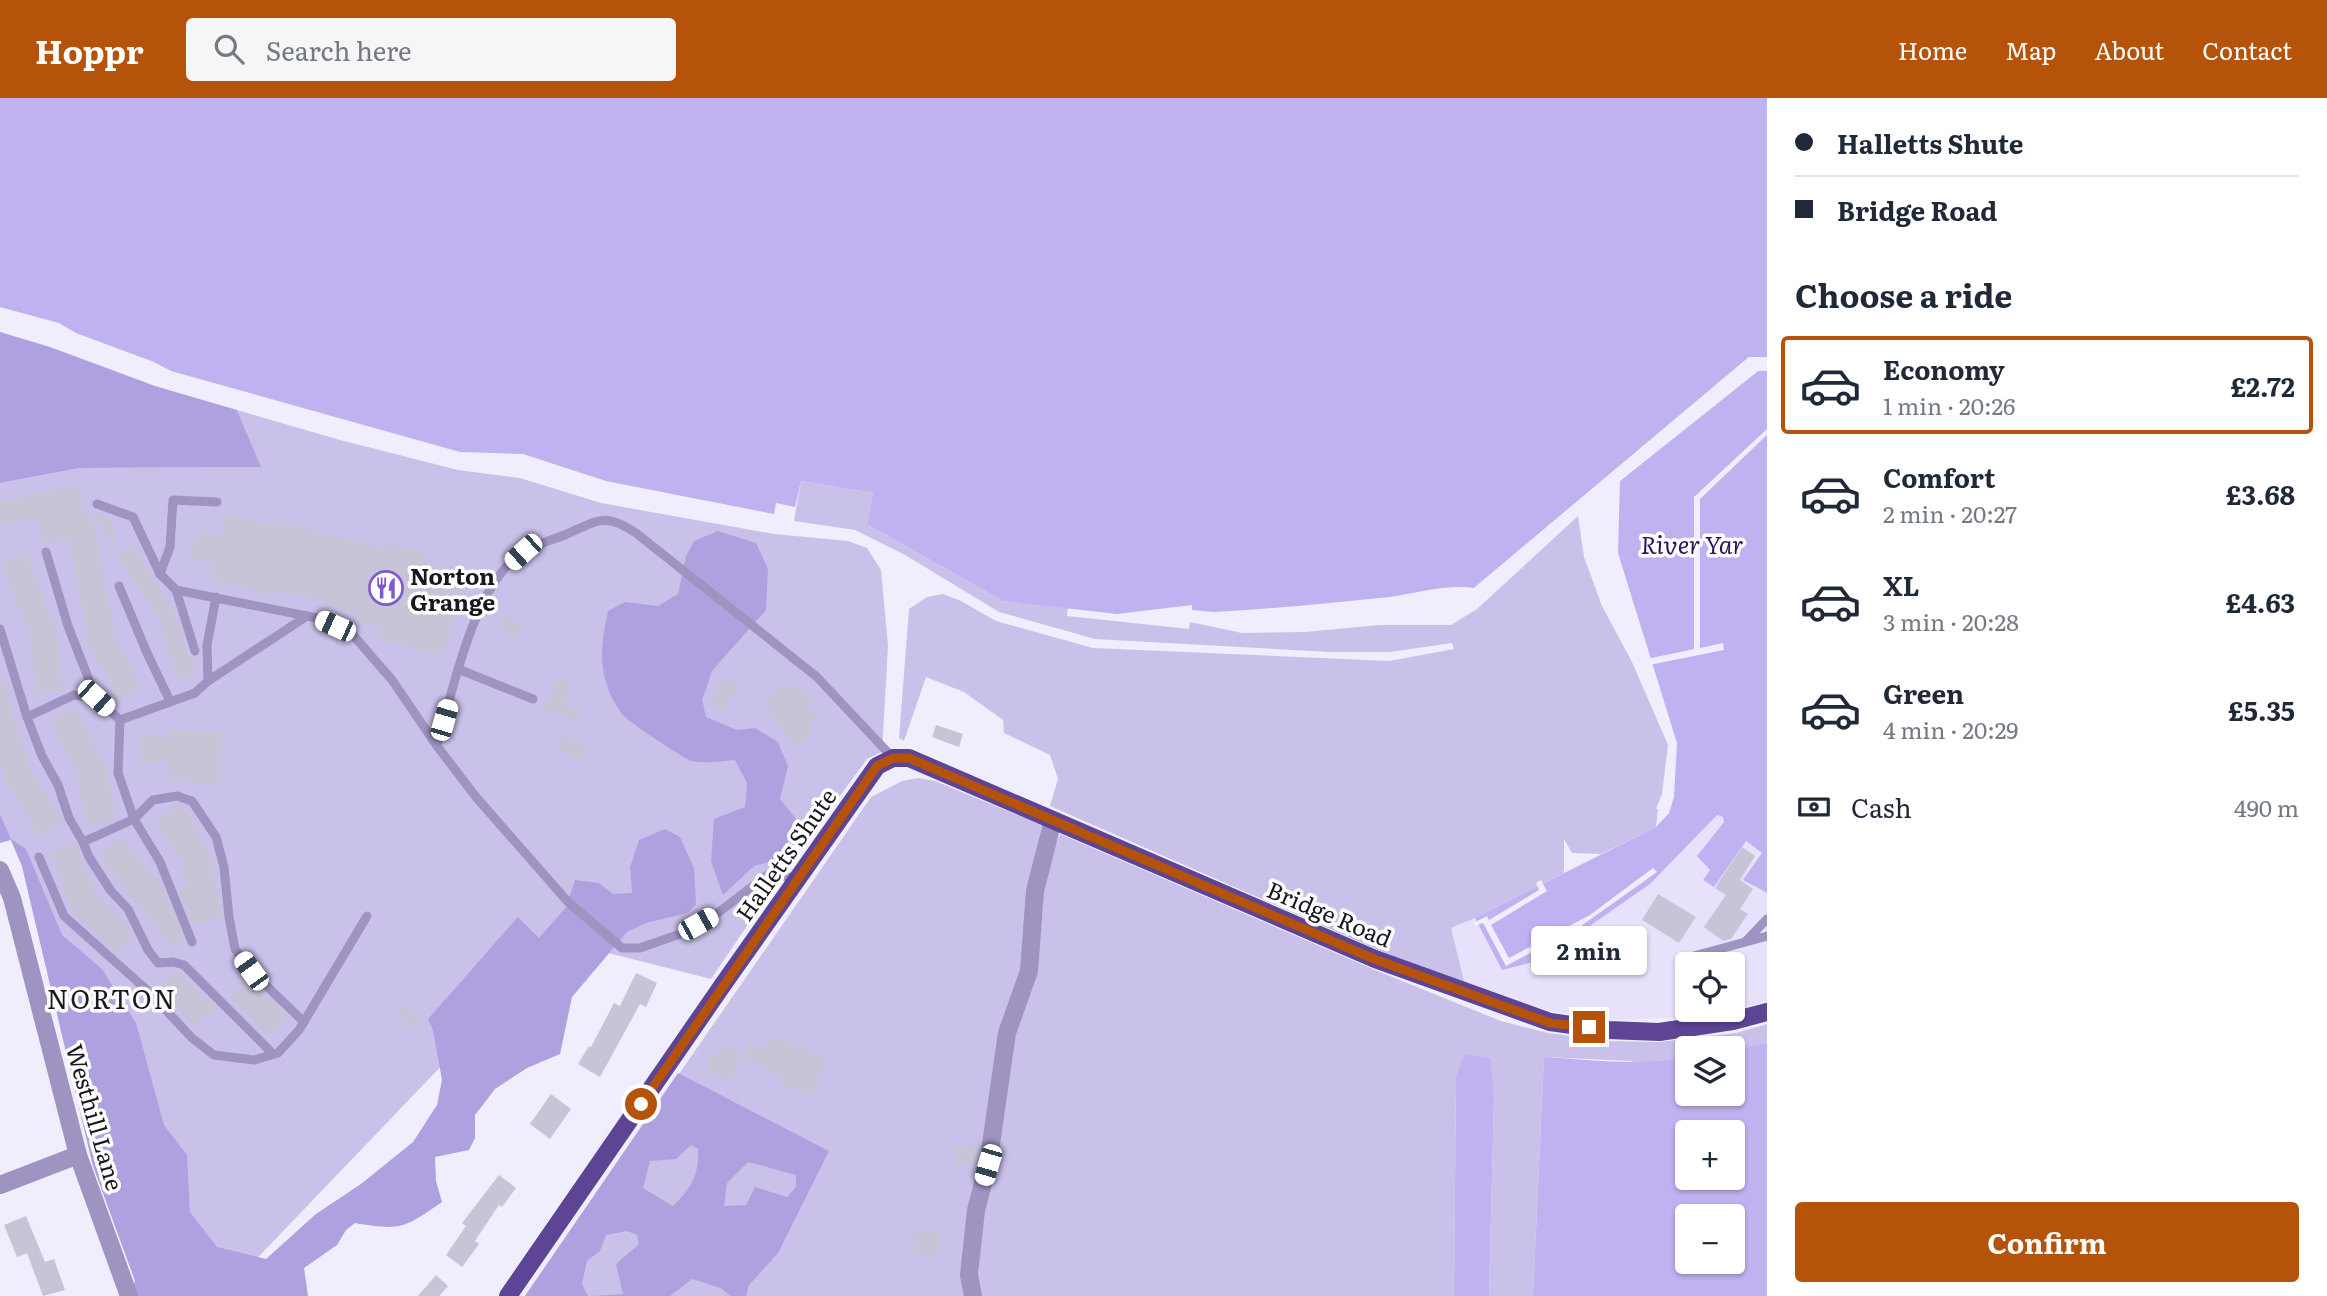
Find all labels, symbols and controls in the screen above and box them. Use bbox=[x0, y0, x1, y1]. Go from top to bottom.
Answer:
search box bbox=[186, 18, 676, 81]
text: Hoppr bbox=[35, 25, 144, 74]
icon: search bbox=[210, 30, 248, 68]
text: Search here bbox=[266, 30, 412, 69]
text: Home bbox=[1898, 32, 1967, 67]
text: Map bbox=[2005, 32, 2056, 67]
text: About bbox=[2094, 32, 2164, 67]
text: Contact bbox=[2202, 32, 2292, 67]
text: Halletts Shute bbox=[1837, 123, 2024, 162]
text: Bridge Road bbox=[1837, 190, 1997, 229]
text: Choose a ride bbox=[1795, 270, 2012, 318]
text: Economy bbox=[1883, 349, 2005, 388]
icon: car bbox=[1799, 354, 1862, 417]
text: £2.72 bbox=[2230, 366, 2295, 405]
text: 1 min · 20:26 bbox=[1883, 388, 2015, 422]
text: Comfort bbox=[1883, 457, 1995, 496]
icon: car bbox=[1799, 462, 1862, 525]
text: £3.68 bbox=[2226, 474, 2295, 513]
text: 2 min · 20:27 bbox=[1883, 496, 2017, 530]
water label: River Yar bbox=[1640, 526, 1744, 561]
car bbox=[501, 530, 546, 574]
place label: Norton Grange bbox=[410, 558, 495, 618]
text: XL bbox=[1883, 565, 1920, 604]
restaurant icon: Norton Grange bbox=[367, 569, 405, 607]
icon: car bbox=[1799, 570, 1862, 633]
text: £4.63 bbox=[2226, 582, 2295, 621]
text: 3 min · 20:28 bbox=[1883, 604, 2019, 638]
car bbox=[312, 608, 359, 644]
text: Green bbox=[1883, 673, 1964, 712]
car bbox=[74, 676, 119, 720]
icon: car bbox=[1799, 678, 1862, 741]
text: £5.35 bbox=[2228, 690, 2295, 729]
car bbox=[429, 697, 460, 743]
text: 4 min · 20:29 bbox=[1883, 712, 2018, 746]
street label: Halletts Shute bbox=[727, 781, 843, 927]
text: Cash bbox=[1851, 787, 1912, 826]
icon: cash bbox=[1795, 788, 1833, 826]
text: 490 m bbox=[2234, 790, 2299, 824]
street label: Bridge Road bbox=[1262, 871, 1398, 955]
car bbox=[675, 905, 722, 943]
callout: 2 min bbox=[1531, 926, 1647, 974]
text: 2 min bbox=[1557, 933, 1621, 967]
car bbox=[231, 948, 272, 994]
map controls bbox=[1675, 952, 1745, 1274]
button: locate bbox=[1675, 952, 1745, 1022]
district label: NORTON bbox=[47, 978, 177, 1017]
route end bbox=[1573, 1011, 1605, 1043]
button: layers bbox=[1675, 1036, 1745, 1106]
street label: Westhill Lane bbox=[59, 1040, 133, 1194]
route start bbox=[625, 1088, 657, 1120]
button: + bbox=[1675, 1120, 1745, 1190]
car bbox=[973, 1142, 1004, 1188]
button: Confirm bbox=[1795, 1202, 2299, 1282]
button: − bbox=[1675, 1204, 1745, 1274]

